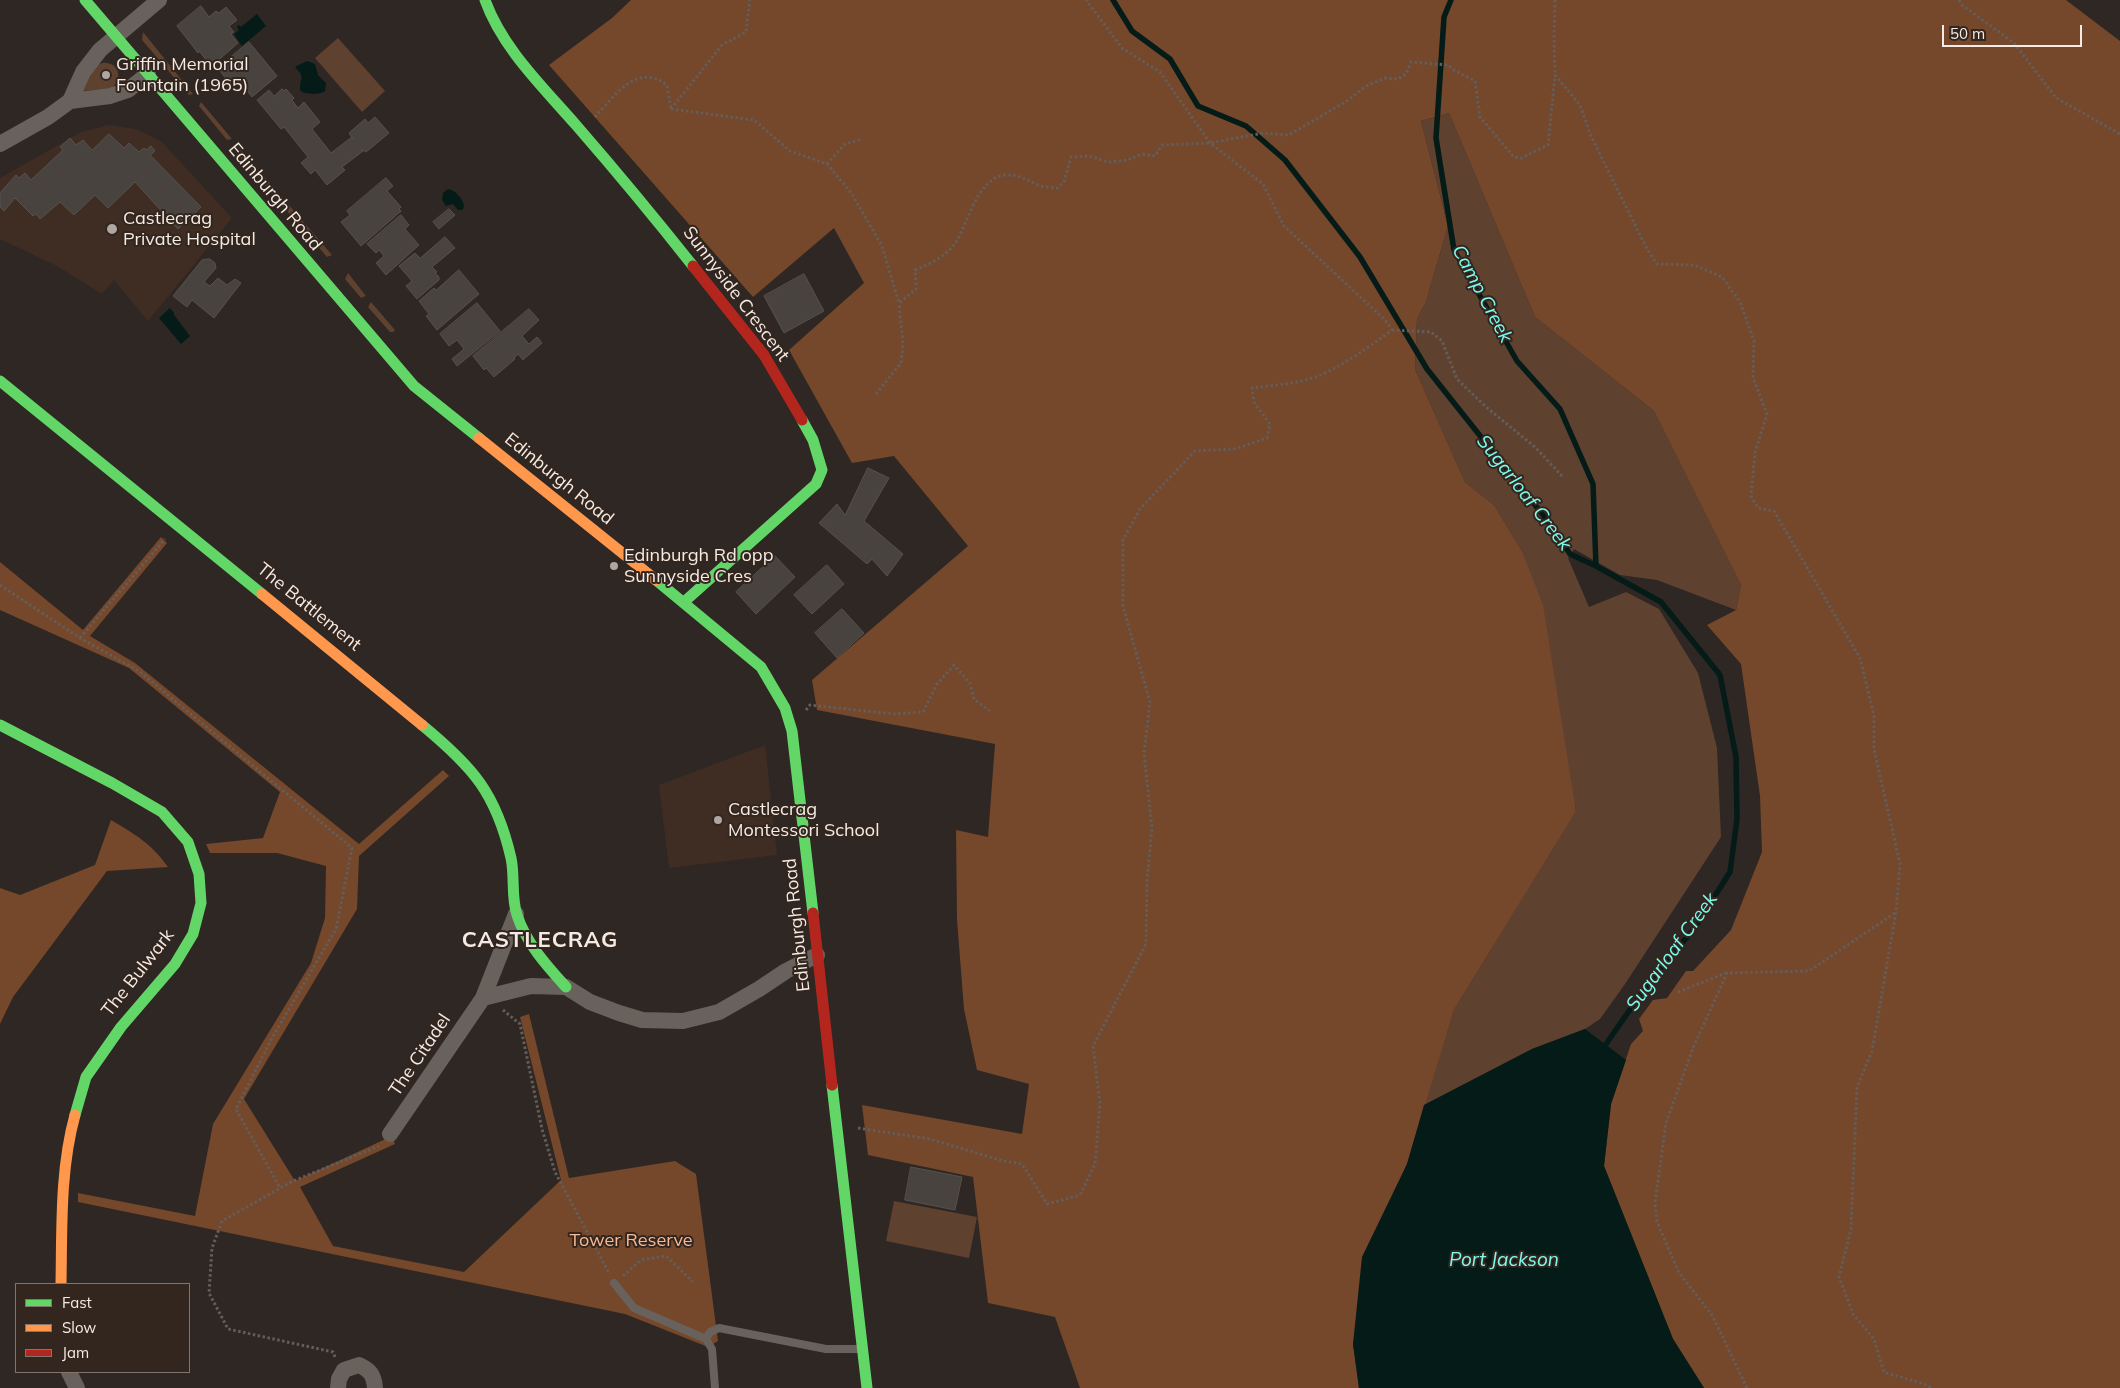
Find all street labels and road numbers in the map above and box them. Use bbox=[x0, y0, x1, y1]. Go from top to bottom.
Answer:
street label: Edinburgh Road bbox=[224, 139, 326, 255]
street label: Sunnyside Crescent bbox=[678, 222, 794, 366]
street label: Edinburgh Road bbox=[500, 428, 618, 530]
street label: The Battlement bbox=[253, 558, 365, 656]
street label: Edinburgh Road bbox=[779, 857, 815, 993]
street label: The Bulwark bbox=[97, 925, 179, 1021]
street label: The Citadel bbox=[385, 1010, 455, 1100]

